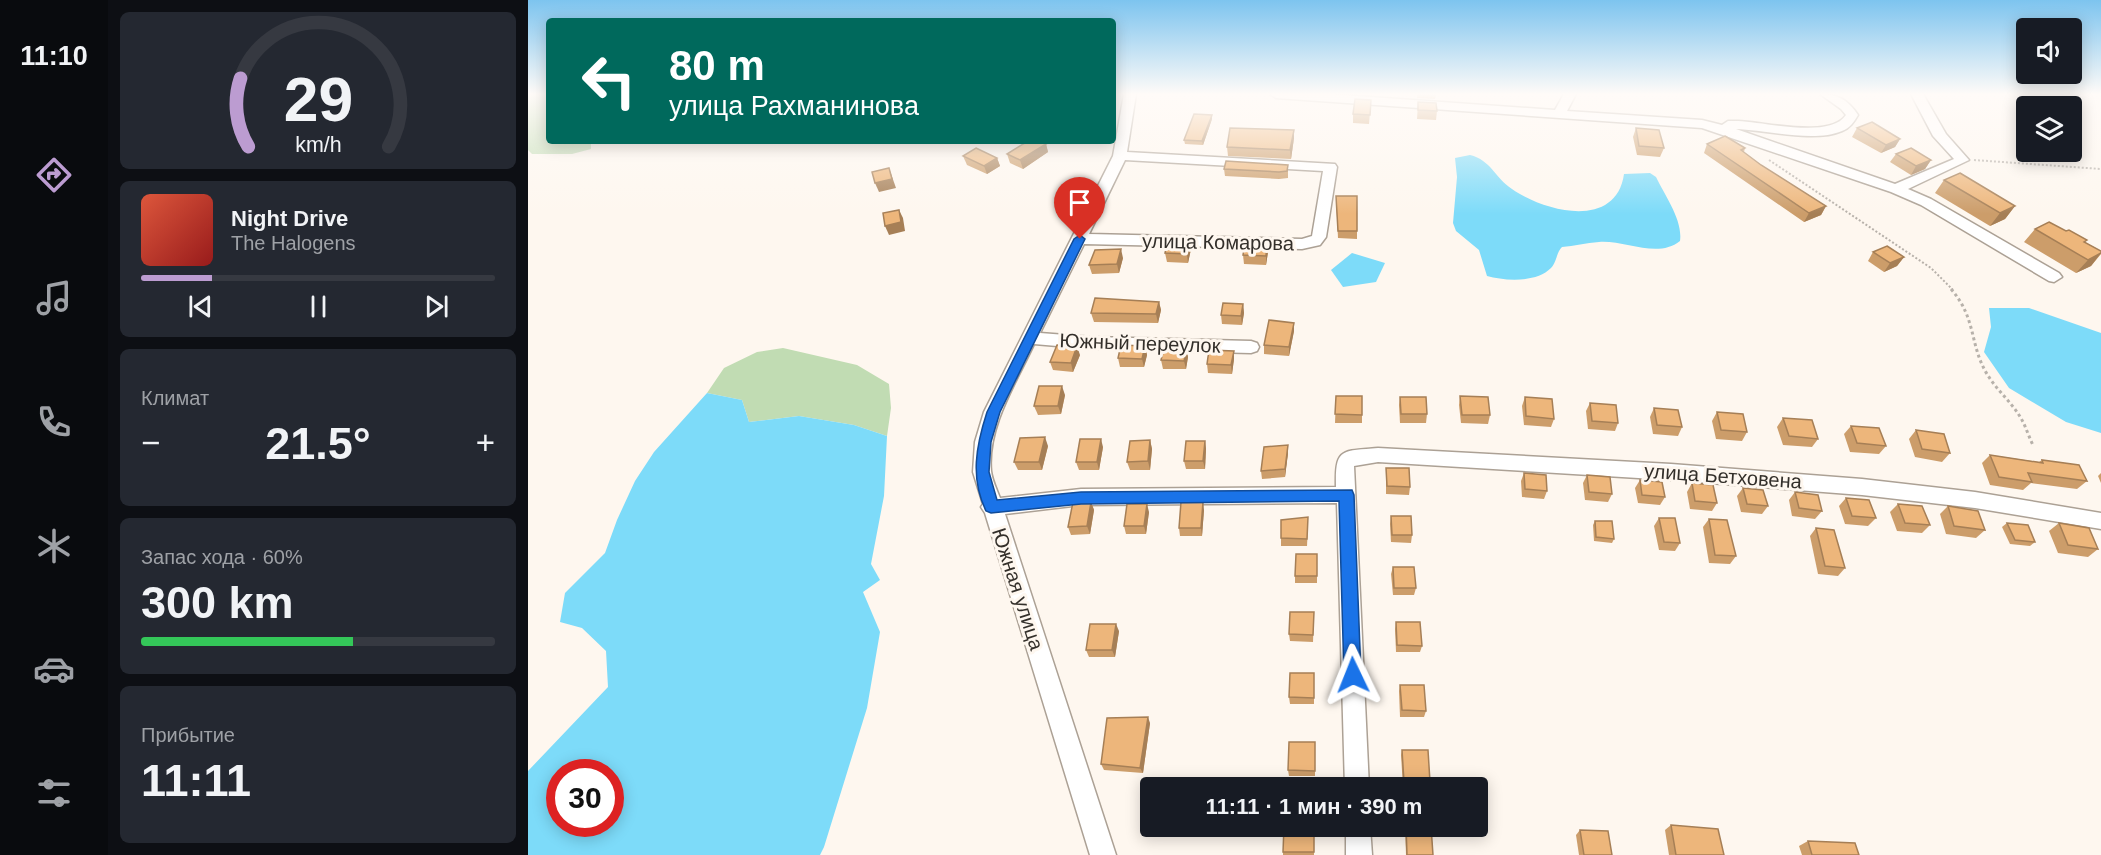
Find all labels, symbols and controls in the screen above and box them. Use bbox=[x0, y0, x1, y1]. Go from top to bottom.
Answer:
map controls bbox=[2016, 18, 2082, 162]
button: sound bbox=[2016, 18, 2082, 84]
text: 11:10 bbox=[20, 41, 88, 71]
icon: left bbox=[570, 42, 648, 120]
text: 80 m bbox=[669, 42, 765, 89]
text: 29 bbox=[283, 65, 353, 134]
text: улица Рахманинова bbox=[669, 91, 919, 121]
button: layers bbox=[2016, 96, 2082, 162]
text: km/h bbox=[295, 134, 341, 158]
icon: directions bbox=[33, 154, 75, 196]
pin bbox=[1054, 177, 1105, 239]
icon: arrive bbox=[1063, 186, 1096, 219]
text: Night Drive bbox=[231, 206, 348, 231]
street label: улица Комарова bbox=[1142, 230, 1295, 254]
text: The Halogens bbox=[231, 232, 356, 254]
icon: music bbox=[33, 277, 75, 319]
icon: previous bbox=[184, 290, 217, 323]
icon: pause bbox=[302, 290, 335, 323]
icon: next bbox=[420, 290, 453, 323]
street label: Южный переулок bbox=[1059, 329, 1221, 357]
text: Климат bbox=[141, 387, 209, 409]
icon: phone bbox=[33, 401, 75, 443]
text: 21.5° bbox=[265, 418, 371, 469]
text: − bbox=[141, 424, 160, 461]
text: + bbox=[476, 424, 495, 461]
street label: улица Бетховена bbox=[1643, 460, 1803, 493]
icon: climate bbox=[33, 525, 75, 567]
street label: Южная улица bbox=[988, 525, 1048, 654]
text: Запас хода · 60% bbox=[141, 546, 303, 568]
text: 300 km bbox=[141, 577, 294, 628]
position arrow bbox=[1321, 643, 1385, 707]
icon: car bbox=[33, 648, 75, 690]
text: Прибытие bbox=[141, 724, 235, 746]
text: 11:11 bbox=[141, 755, 251, 806]
speed limit sign: 30 bbox=[546, 759, 624, 837]
icon: filters bbox=[33, 772, 75, 814]
text: 11:11 · 1 мин · 390 m bbox=[1206, 794, 1422, 819]

